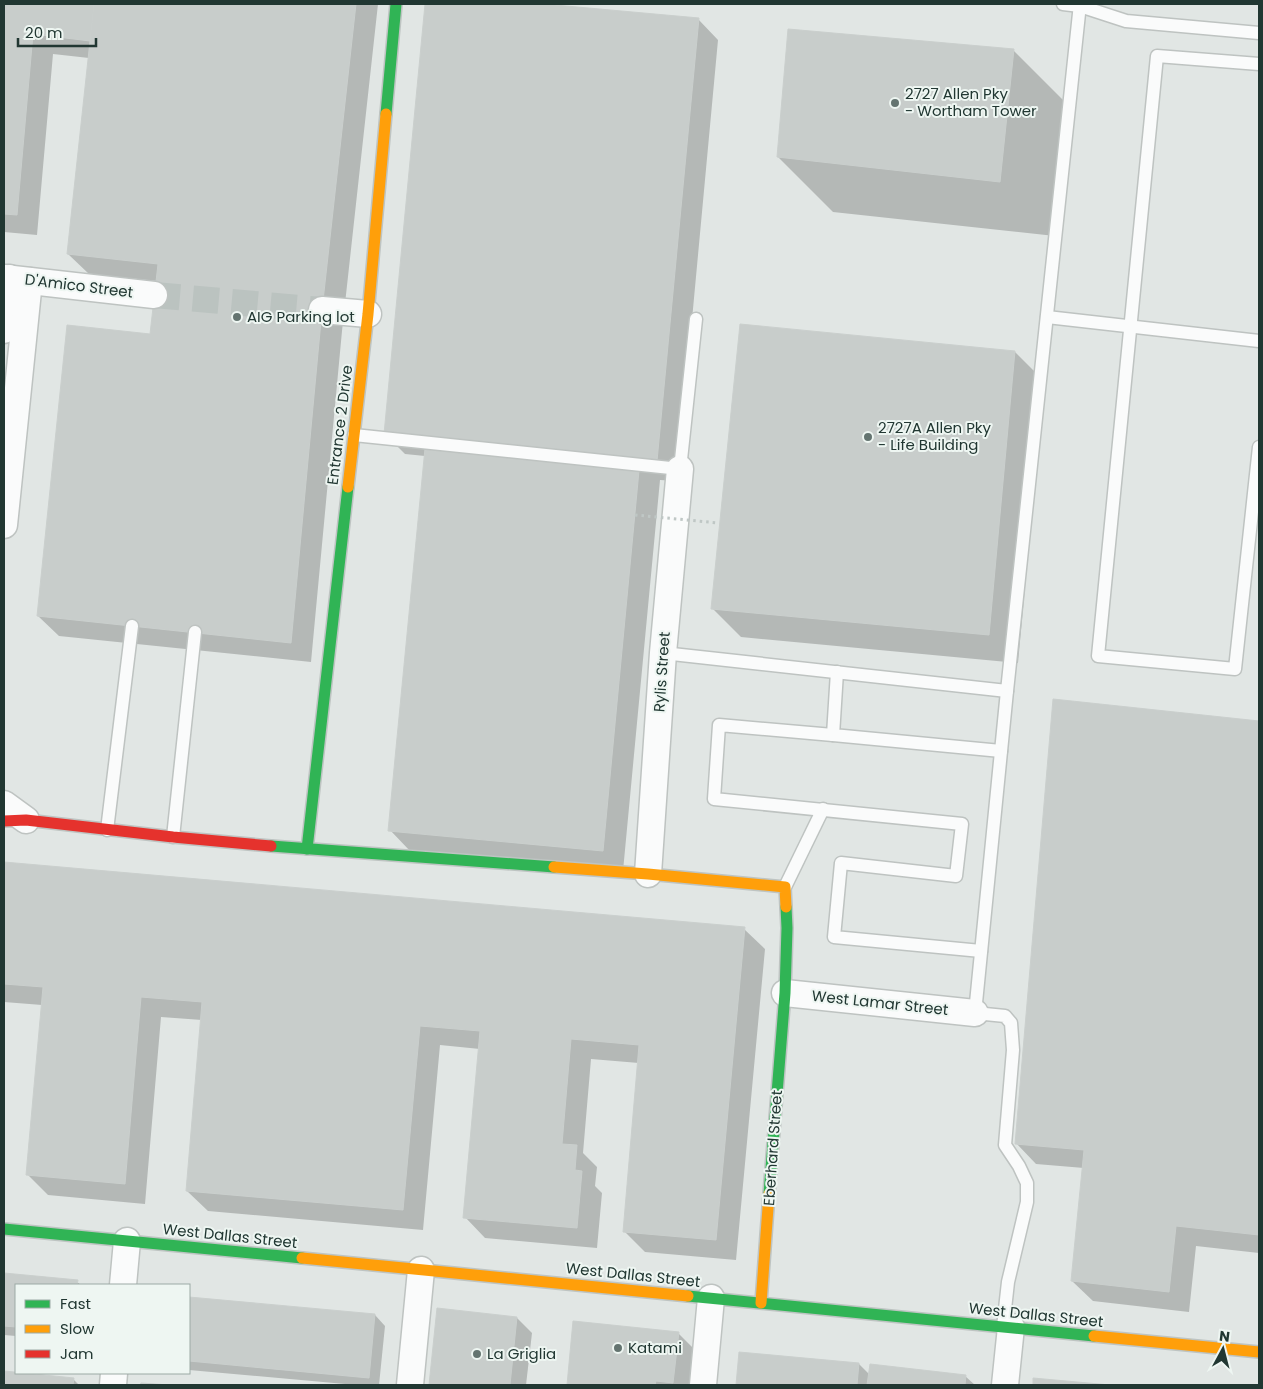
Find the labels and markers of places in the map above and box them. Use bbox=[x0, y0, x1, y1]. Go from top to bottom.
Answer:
place label: 2727 Allen Pky - Wortham Tower bbox=[905, 83, 1037, 121]
marker: 2727 Allen Pky - Wortham Tower bbox=[889, 97, 901, 109]
place label: AIG Parking lot bbox=[247, 306, 355, 327]
marker: AIG Parking lot bbox=[231, 311, 243, 323]
place label: 2727A Allen Pky - Life Building bbox=[878, 417, 992, 455]
marker: 2727A Allen Pky - Life Building bbox=[862, 431, 874, 443]
place label: Katami bbox=[628, 1337, 682, 1358]
marker: Katami bbox=[612, 1342, 624, 1354]
place label: La Griglia bbox=[487, 1343, 556, 1364]
marker: La Griglia bbox=[471, 1348, 483, 1360]

